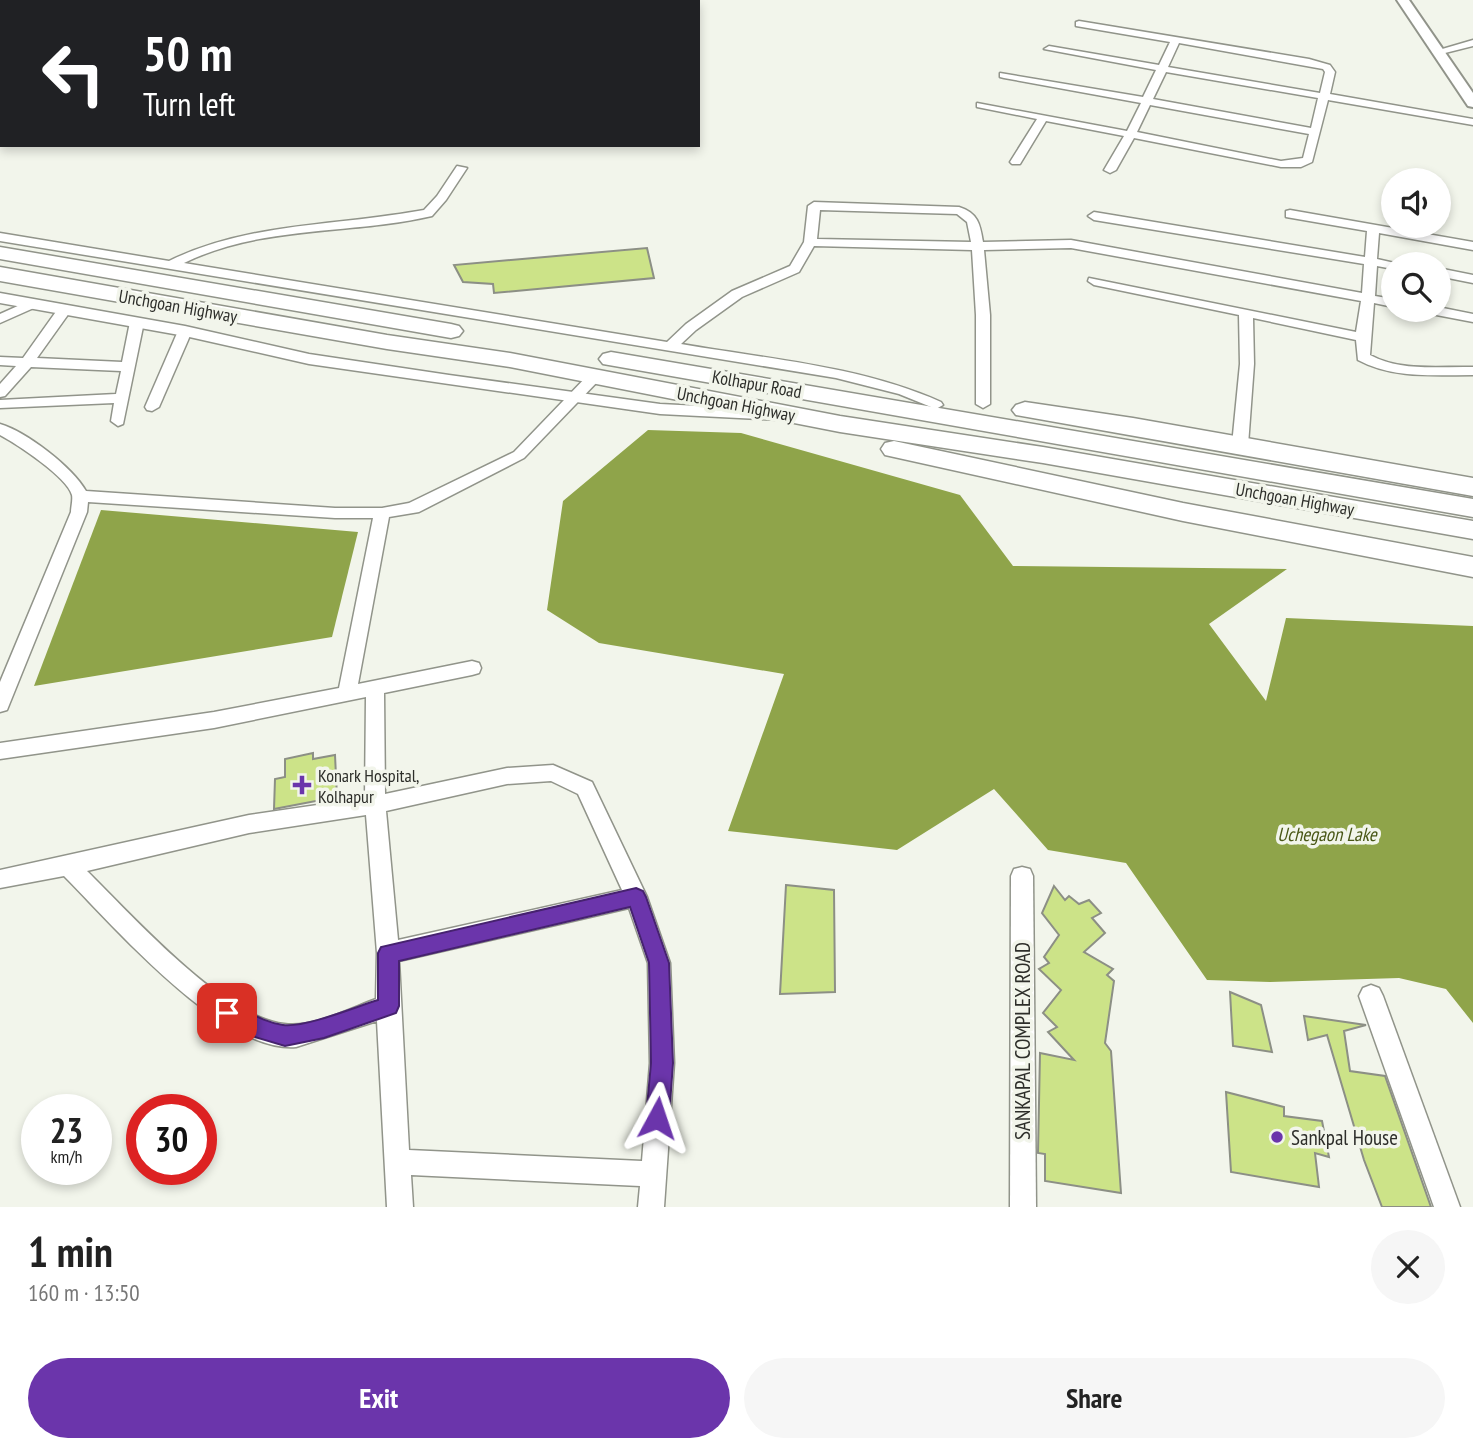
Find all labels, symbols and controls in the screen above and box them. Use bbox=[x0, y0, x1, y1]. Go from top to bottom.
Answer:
text: 50 m bbox=[143, 21, 232, 85]
icon: left bbox=[28, 28, 119, 119]
text: Turn left bbox=[143, 83, 235, 125]
map controls bbox=[1381, 168, 1451, 322]
button: sound bbox=[1381, 168, 1451, 238]
button: search bbox=[1381, 252, 1451, 322]
street label: Unchgoan Highway bbox=[117, 284, 239, 328]
street label: Kolhapur Road bbox=[711, 365, 803, 403]
street label: Unchgoan Highway bbox=[675, 381, 797, 427]
street label: Unchgoan Highway bbox=[1234, 477, 1356, 521]
place label: Konark Hospital, Kolhapur bbox=[318, 764, 419, 808]
marker: Konark Hospital, Kolhapur bbox=[292, 775, 312, 795]
water label: Uchegaon Lake bbox=[1277, 822, 1378, 846]
street label: SANKAPAL COMPLEX ROAD bbox=[1009, 942, 1036, 1140]
pin bbox=[197, 983, 257, 1043]
icon: arrive bbox=[208, 994, 246, 1032]
position arrow bbox=[620, 1081, 694, 1155]
speed limit sign: 30 bbox=[126, 1094, 217, 1185]
text: 23 bbox=[50, 1107, 83, 1153]
place label: Sankpal House bbox=[1291, 1124, 1398, 1151]
marker: Sankpal House bbox=[1269, 1129, 1285, 1145]
text: km/h bbox=[51, 1145, 82, 1168]
text: 1 min bbox=[28, 1224, 113, 1279]
button: close bbox=[1371, 1230, 1445, 1304]
text: 160 m · 13:50 bbox=[28, 1278, 140, 1307]
button: Exit bbox=[28, 1358, 730, 1438]
button: Share bbox=[744, 1358, 1445, 1438]

